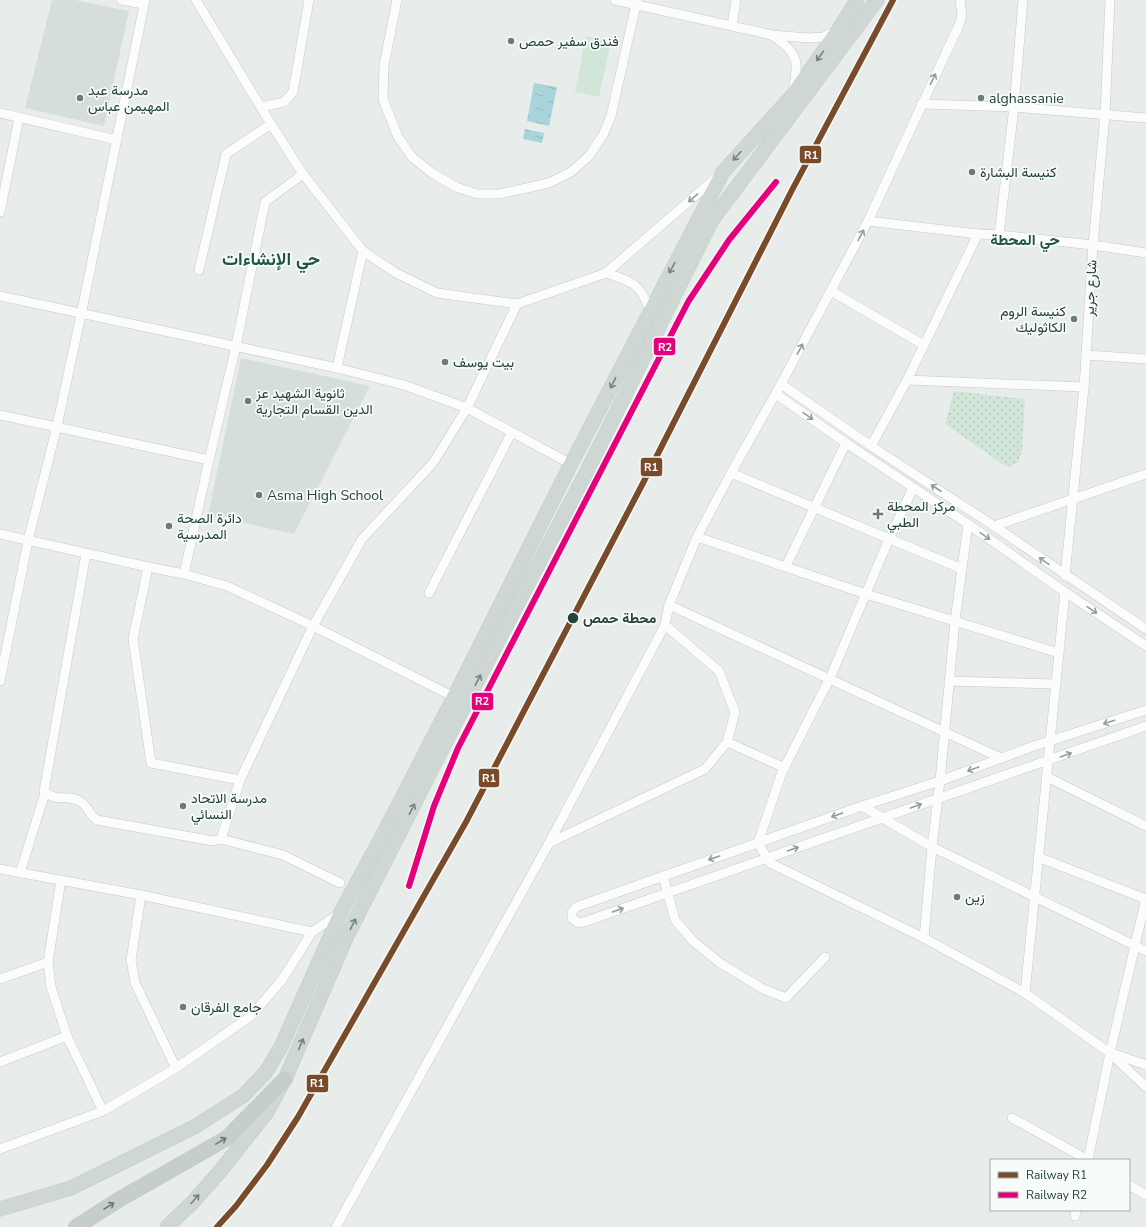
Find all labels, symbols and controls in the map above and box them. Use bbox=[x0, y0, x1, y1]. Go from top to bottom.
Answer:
place label: فندق سفير حمص bbox=[519, 32, 619, 51]
marker: فندق سفير حمص bbox=[506, 36, 516, 46]
one-way arrow bbox=[816, 50, 824, 61]
one-way arrow bbox=[930, 73, 937, 85]
place label: مدرسة عبد المهيمن عباس bbox=[88, 81, 169, 116]
place label: alghassanie bbox=[989, 89, 1064, 108]
marker: مدرسة عبد المهيمن عباس bbox=[75, 93, 85, 103]
marker: alghassanie bbox=[976, 93, 986, 103]
line badge: R1 bbox=[799, 145, 822, 164]
text: R1 bbox=[804, 148, 818, 163]
one-way arrow bbox=[733, 151, 742, 161]
place label: كنيسة البشارة bbox=[980, 163, 1057, 182]
marker: كنيسة البشارة bbox=[967, 167, 977, 177]
one-way arrow bbox=[689, 193, 699, 202]
one-way arrow bbox=[857, 229, 865, 241]
district label: حي المحطة bbox=[990, 230, 1060, 253]
district label: حي الإنشاءات bbox=[222, 247, 320, 274]
street label: شارع جرير bbox=[1079, 259, 1102, 318]
one-way arrow bbox=[668, 261, 676, 273]
place label: كنيسة الروم الكاثوليك bbox=[1000, 302, 1066, 337]
marker: كنيسة الروم الكاثوليك bbox=[1069, 314, 1079, 324]
line badge: R2 bbox=[653, 337, 676, 356]
text: R2 bbox=[658, 340, 672, 355]
one-way arrow bbox=[796, 344, 804, 356]
place label: بيت يوسف bbox=[453, 353, 514, 372]
marker: بيت يوسف bbox=[440, 357, 450, 367]
one-way arrow bbox=[608, 377, 616, 389]
place label: ثانوية الشهيد عز الدين القسام التجارية bbox=[255, 384, 373, 419]
marker: ثانوية الشهيد عز الدين القسام التجارية bbox=[243, 396, 253, 406]
one-way arrow bbox=[802, 412, 813, 420]
line badge: R1 bbox=[640, 457, 663, 477]
text: R1 bbox=[644, 460, 658, 475]
one-way arrow bbox=[930, 484, 942, 492]
place label: Asma High School bbox=[267, 486, 384, 505]
marker: Asma High School bbox=[254, 490, 264, 500]
place label: مركز المحطة الطبي bbox=[887, 497, 955, 534]
marker: مركز المحطة الطبي bbox=[872, 508, 884, 520]
place label: دائرة الصحة المدرسية bbox=[177, 509, 242, 544]
marker: دائرة الصحة المدرسية bbox=[164, 521, 174, 531]
one-way arrow bbox=[979, 531, 990, 540]
one-way arrow bbox=[1039, 557, 1050, 565]
one-way arrow bbox=[1086, 606, 1097, 614]
place label: محطة حمص bbox=[583, 609, 657, 628]
marker: محطة حمص bbox=[566, 611, 580, 625]
one-way arrow bbox=[474, 675, 482, 687]
line badge: R2 bbox=[471, 692, 494, 711]
text: R2 bbox=[475, 694, 489, 709]
one-way arrow bbox=[1103, 719, 1116, 726]
one-way arrow bbox=[1059, 750, 1071, 758]
one-way arrow bbox=[967, 765, 979, 773]
line badge: R1 bbox=[478, 768, 500, 788]
text: R1 bbox=[482, 771, 496, 786]
place label: مدرسة الاتحاد النسائي bbox=[191, 789, 267, 826]
marker: مدرسة الاتحاد النسائي bbox=[178, 801, 188, 811]
one-way arrow bbox=[910, 801, 922, 809]
one-way arrow bbox=[409, 803, 416, 815]
one-way arrow bbox=[831, 812, 843, 820]
one-way arrow bbox=[787, 845, 800, 852]
one-way arrow bbox=[708, 855, 720, 863]
place label: زين bbox=[965, 888, 985, 907]
marker: زين bbox=[952, 892, 962, 902]
one-way arrow bbox=[611, 906, 624, 913]
one-way arrow bbox=[350, 919, 357, 931]
place label: جامع الفرقان bbox=[191, 998, 262, 1018]
marker: جامع الفرقان bbox=[178, 1002, 188, 1012]
one-way arrow bbox=[298, 1038, 305, 1050]
line badge: R1 bbox=[306, 1074, 329, 1093]
text: R1 bbox=[310, 1076, 324, 1091]
one-way arrow bbox=[215, 1137, 227, 1145]
legend bbox=[990, 1159, 1130, 1211]
text: Railway R1 bbox=[1026, 1167, 1087, 1183]
text: Railway R2 bbox=[1026, 1187, 1087, 1203]
one-way arrow bbox=[190, 1194, 199, 1205]
one-way arrow bbox=[103, 1202, 114, 1210]

